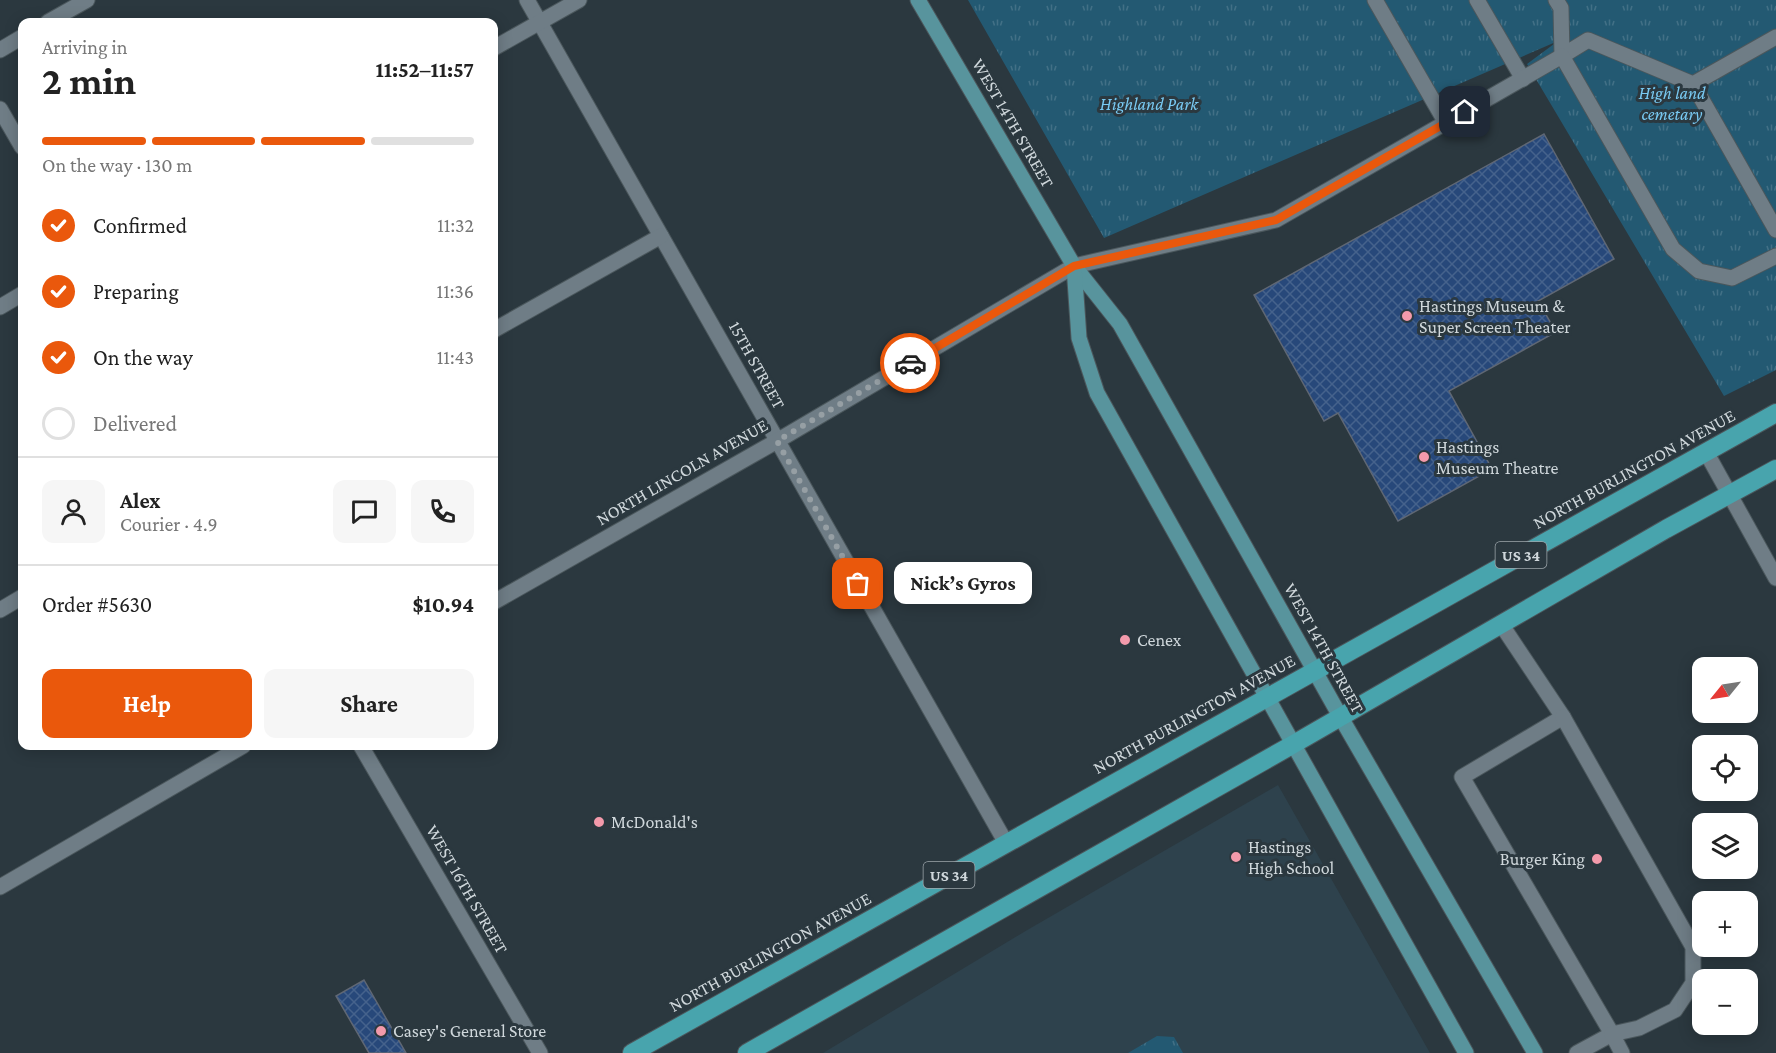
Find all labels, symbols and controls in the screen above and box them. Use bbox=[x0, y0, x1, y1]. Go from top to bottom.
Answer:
text: Arriving in bbox=[42, 36, 127, 58]
street label: WEST 14TH STREET bbox=[968, 55, 1058, 191]
text: 11:52–11:57 bbox=[376, 57, 474, 82]
text: 2 min bbox=[42, 59, 136, 102]
park label: High land cemetary bbox=[1638, 83, 1706, 124]
pin bbox=[1439, 86, 1490, 137]
park label: Highland Park bbox=[1100, 94, 1199, 114]
icon: home bbox=[1448, 95, 1481, 128]
text: On the way · 130 m bbox=[42, 154, 192, 176]
icon: check bbox=[42, 209, 75, 242]
text: Confirmed bbox=[93, 213, 187, 238]
text: 11:32 bbox=[437, 214, 474, 236]
icon: check bbox=[42, 275, 75, 308]
text: Preparing bbox=[93, 279, 179, 304]
text: 11:36 bbox=[437, 280, 474, 302]
place label: Hastings Museum & Super Screen Theater bbox=[1419, 296, 1571, 337]
marker: Hastings Museum & Super Screen Theater bbox=[1400, 309, 1414, 323]
street label: 15TH STREET bbox=[725, 318, 789, 412]
courier bbox=[880, 333, 940, 393]
icon: check bbox=[42, 341, 75, 374]
text: On the way bbox=[93, 345, 193, 370]
text: 11:43 bbox=[437, 346, 474, 368]
icon: car bbox=[894, 347, 927, 380]
street label: NORTH BURLINGTON AVENUE bbox=[1530, 405, 1739, 533]
text: Delivered bbox=[93, 411, 177, 436]
street label: NORTH LINCOLN AVENUE bbox=[593, 415, 772, 529]
place label: Hastings Museum Theatre bbox=[1436, 437, 1559, 478]
marker: Hastings Museum Theatre bbox=[1417, 450, 1431, 464]
button: person bbox=[42, 480, 105, 543]
button: chat bbox=[333, 480, 396, 543]
button: phone bbox=[411, 480, 474, 543]
text: Alex bbox=[120, 488, 161, 513]
text: Courier · 4.9 bbox=[120, 513, 218, 535]
road number: US 34 bbox=[1496, 542, 1546, 568]
pin bbox=[832, 558, 883, 609]
callout: Nick’s Gyros bbox=[894, 563, 1032, 605]
icon: bag bbox=[841, 567, 874, 600]
text: Nick’s Gyros bbox=[910, 572, 1016, 594]
street label: WEST 14TH STREET bbox=[1280, 580, 1368, 717]
text: Order #5630 bbox=[42, 592, 152, 617]
text: $10.94 bbox=[413, 592, 474, 617]
place label: Cenex bbox=[1137, 630, 1182, 650]
marker: Cenex bbox=[1118, 633, 1132, 647]
street label: NORTH BURLINGTON AVENUE bbox=[1090, 650, 1299, 778]
north arrow bbox=[1692, 657, 1758, 723]
map controls bbox=[1692, 657, 1758, 1035]
button: Help bbox=[42, 669, 252, 738]
button: Share bbox=[264, 669, 474, 738]
button: locate bbox=[1692, 735, 1758, 801]
place label: McDonald's bbox=[611, 812, 698, 832]
button: layers bbox=[1692, 813, 1758, 879]
marker: McDonald's bbox=[592, 815, 606, 829]
street label: WEST 16TH STREET bbox=[422, 821, 512, 957]
place label: Hastings High School bbox=[1248, 837, 1335, 878]
place label: Burger King bbox=[1500, 849, 1585, 869]
marker: Hastings High School bbox=[1229, 850, 1243, 864]
marker: Burger King bbox=[1590, 852, 1604, 866]
road number: US 34 bbox=[924, 862, 974, 888]
street label: NORTH BURLINGTON AVENUE bbox=[666, 888, 875, 1016]
button: + bbox=[1692, 891, 1758, 957]
button: − bbox=[1692, 969, 1758, 1035]
place label: Casey's General Store bbox=[393, 1021, 546, 1041]
marker: Casey's General Store bbox=[374, 1024, 388, 1038]

